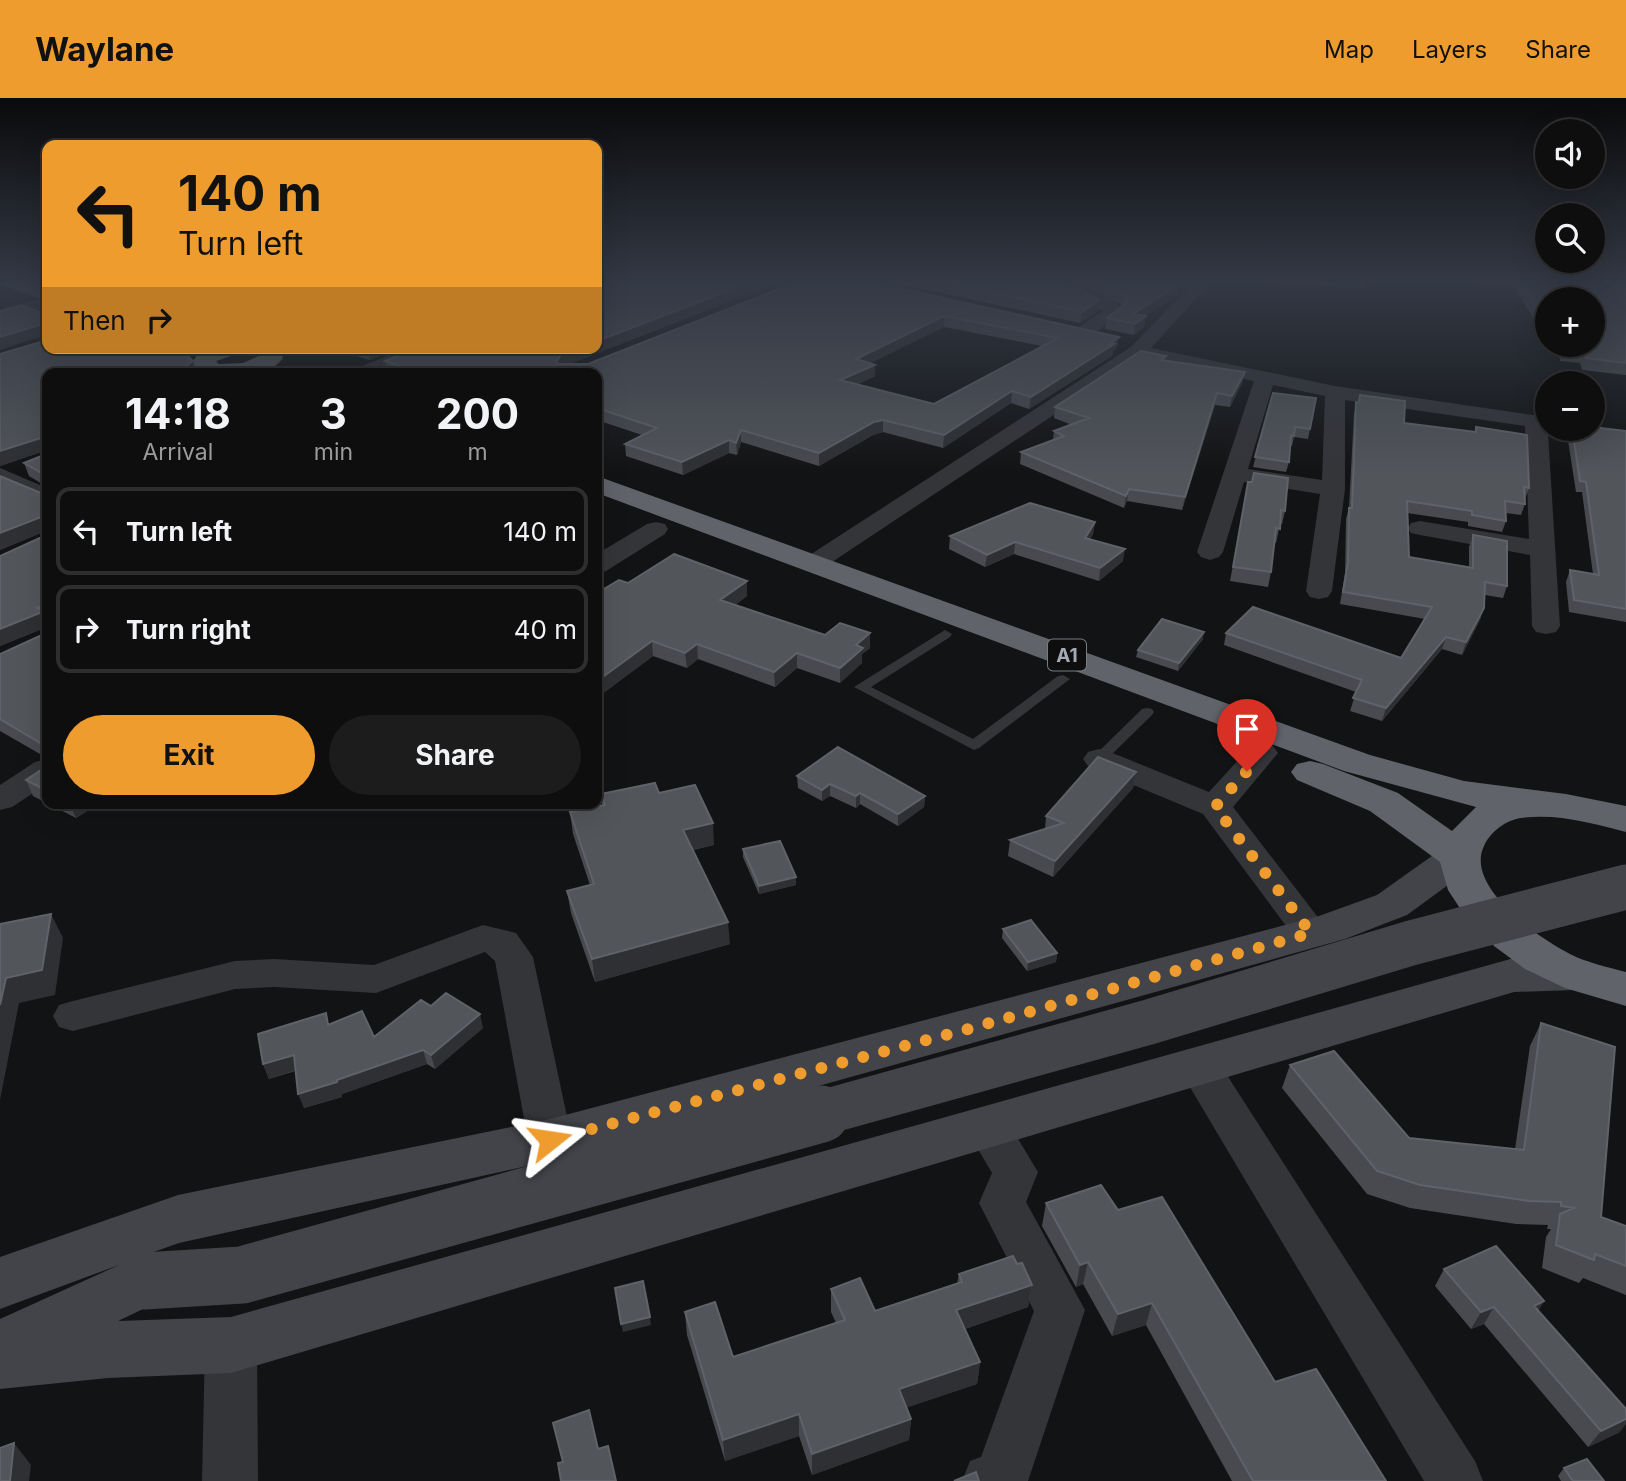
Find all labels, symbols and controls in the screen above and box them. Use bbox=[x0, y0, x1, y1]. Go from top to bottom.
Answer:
text: Waylane bbox=[35, 29, 174, 69]
text: Map bbox=[1324, 35, 1374, 64]
text: Layers bbox=[1412, 35, 1487, 64]
text: Share bbox=[1525, 35, 1591, 64]
map controls bbox=[1535, 119, 1605, 441]
button: sound bbox=[1535, 119, 1605, 189]
text: 140 m bbox=[178, 164, 322, 223]
icon: left bbox=[63, 168, 154, 259]
button: search bbox=[1535, 203, 1605, 273]
text: Turn left bbox=[178, 224, 303, 263]
button: + bbox=[1535, 287, 1605, 357]
icon: right bbox=[140, 301, 178, 339]
text: Then bbox=[63, 305, 126, 336]
button: − bbox=[1535, 371, 1605, 441]
text: 14:18 bbox=[125, 388, 231, 439]
text: 3 bbox=[320, 388, 347, 439]
text: 200 bbox=[436, 388, 519, 439]
text: Arrival bbox=[142, 438, 213, 466]
text: min bbox=[314, 438, 353, 466]
text: m bbox=[467, 438, 488, 466]
icon: left bbox=[67, 512, 105, 550]
text: Turn left bbox=[126, 516, 232, 547]
text: 140 m bbox=[503, 516, 577, 547]
icon: right bbox=[67, 610, 105, 648]
text: Turn right bbox=[126, 614, 251, 645]
text: 40 m bbox=[514, 614, 577, 645]
road number: A1 bbox=[1048, 640, 1086, 670]
pin bbox=[1217, 699, 1277, 771]
icon: arrive bbox=[1228, 710, 1266, 748]
button: Exit bbox=[63, 715, 315, 795]
button: Share bbox=[329, 715, 581, 795]
position arrow bbox=[513, 1103, 587, 1177]

